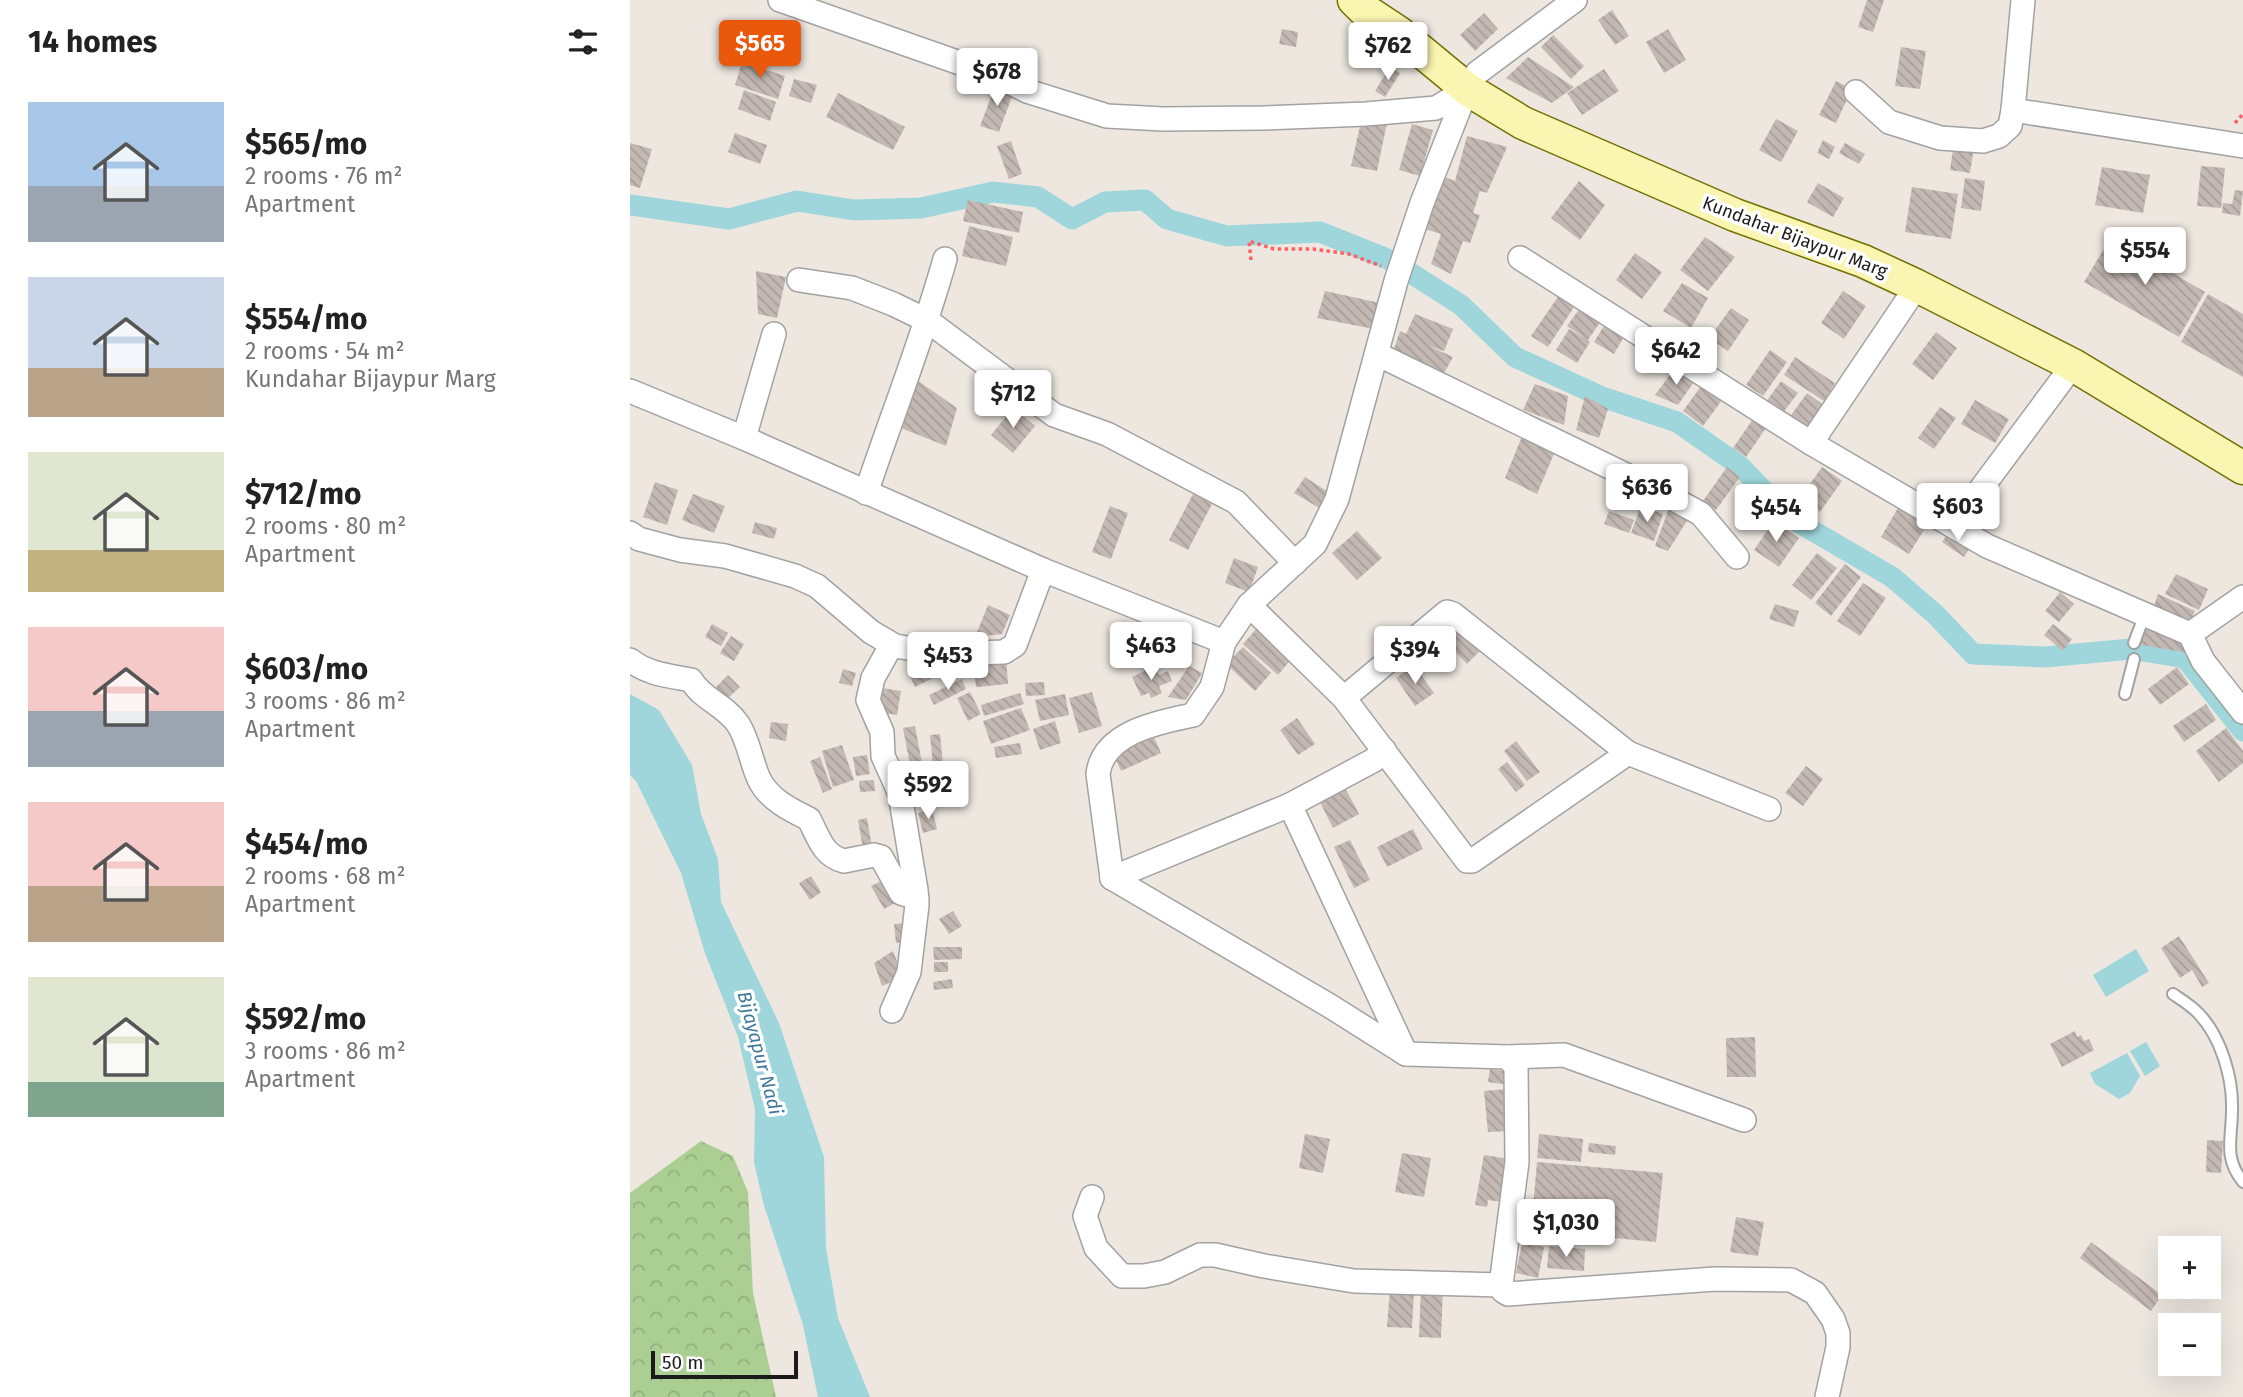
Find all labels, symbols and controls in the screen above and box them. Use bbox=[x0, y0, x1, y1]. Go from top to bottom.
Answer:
pin: $565 bbox=[719, 20, 801, 80]
pin: $762 bbox=[1347, 22, 1429, 82]
icon: filters bbox=[564, 23, 602, 61]
text: 14 homes bbox=[28, 24, 157, 60]
text: $565 bbox=[735, 29, 785, 57]
text: $762 bbox=[1364, 31, 1412, 59]
pin: $678 bbox=[956, 48, 1038, 108]
text: $678 bbox=[973, 57, 1021, 85]
text: $565/mo bbox=[245, 126, 367, 162]
icon: home bbox=[84, 130, 168, 214]
text: 2 rooms · 76 m² bbox=[245, 162, 403, 190]
text: Apartment bbox=[245, 190, 355, 218]
street label: Kundahar Bijaypur Marg bbox=[1699, 192, 1891, 283]
pin: $554 bbox=[2104, 228, 2186, 287]
text: $554 bbox=[2120, 236, 2170, 264]
text: $554/mo bbox=[245, 301, 367, 337]
icon: home bbox=[84, 305, 168, 389]
pin: $642 bbox=[1635, 328, 1717, 387]
text: $642 bbox=[1651, 336, 1701, 364]
text: 2 rooms · 54 m² bbox=[245, 337, 404, 365]
text: Kundahar Bijaypur Marg bbox=[245, 365, 496, 393]
pin: $712 bbox=[972, 370, 1054, 430]
text: $712 bbox=[990, 379, 1036, 407]
pin: $636 bbox=[1606, 464, 1688, 524]
text: $636 bbox=[1622, 473, 1672, 501]
text: $712/mo bbox=[245, 476, 362, 512]
icon: home bbox=[84, 480, 168, 564]
pin: $454 bbox=[1735, 484, 1817, 544]
pin: $603 bbox=[1917, 484, 1999, 543]
text: $603 bbox=[1933, 492, 1983, 520]
text: $454 bbox=[1751, 493, 1801, 521]
text: 2 rooms · 80 m² bbox=[245, 512, 406, 540]
text: Apartment bbox=[245, 540, 355, 568]
pin: $463 bbox=[1110, 622, 1192, 682]
pin: $394 bbox=[1374, 626, 1456, 686]
text: $463 bbox=[1126, 631, 1176, 659]
pin: $453 bbox=[907, 632, 989, 692]
text: $394 bbox=[1390, 635, 1440, 663]
text: $453 bbox=[923, 641, 973, 669]
text: $603/mo bbox=[245, 651, 368, 687]
icon: home bbox=[84, 655, 168, 739]
text: 3 rooms · 86 m² bbox=[245, 687, 406, 715]
text: Apartment bbox=[245, 715, 355, 743]
pin: $592 bbox=[887, 762, 969, 821]
text: $592 bbox=[904, 770, 952, 798]
text: $454/mo bbox=[245, 826, 368, 862]
icon: home bbox=[84, 830, 168, 914]
text: 2 rooms · 68 m² bbox=[245, 862, 406, 890]
text: Apartment bbox=[245, 890, 355, 918]
water label: Bijayapur Nadi bbox=[732, 989, 788, 1118]
text: $592/mo bbox=[245, 1001, 366, 1037]
icon: home bbox=[84, 1005, 168, 1089]
text: 3 rooms · 86 m² bbox=[245, 1037, 406, 1065]
text: Apartment bbox=[245, 1065, 355, 1093]
pin: $1,030 bbox=[1509, 1200, 1623, 1259]
text: $1,030 bbox=[1533, 1208, 1599, 1236]
map controls bbox=[2158, 1236, 2221, 1376]
button: + bbox=[2158, 1236, 2221, 1299]
button: − bbox=[2158, 1313, 2221, 1376]
scale bar bbox=[651, 1348, 798, 1380]
text: 50 m bbox=[662, 1351, 703, 1374]

